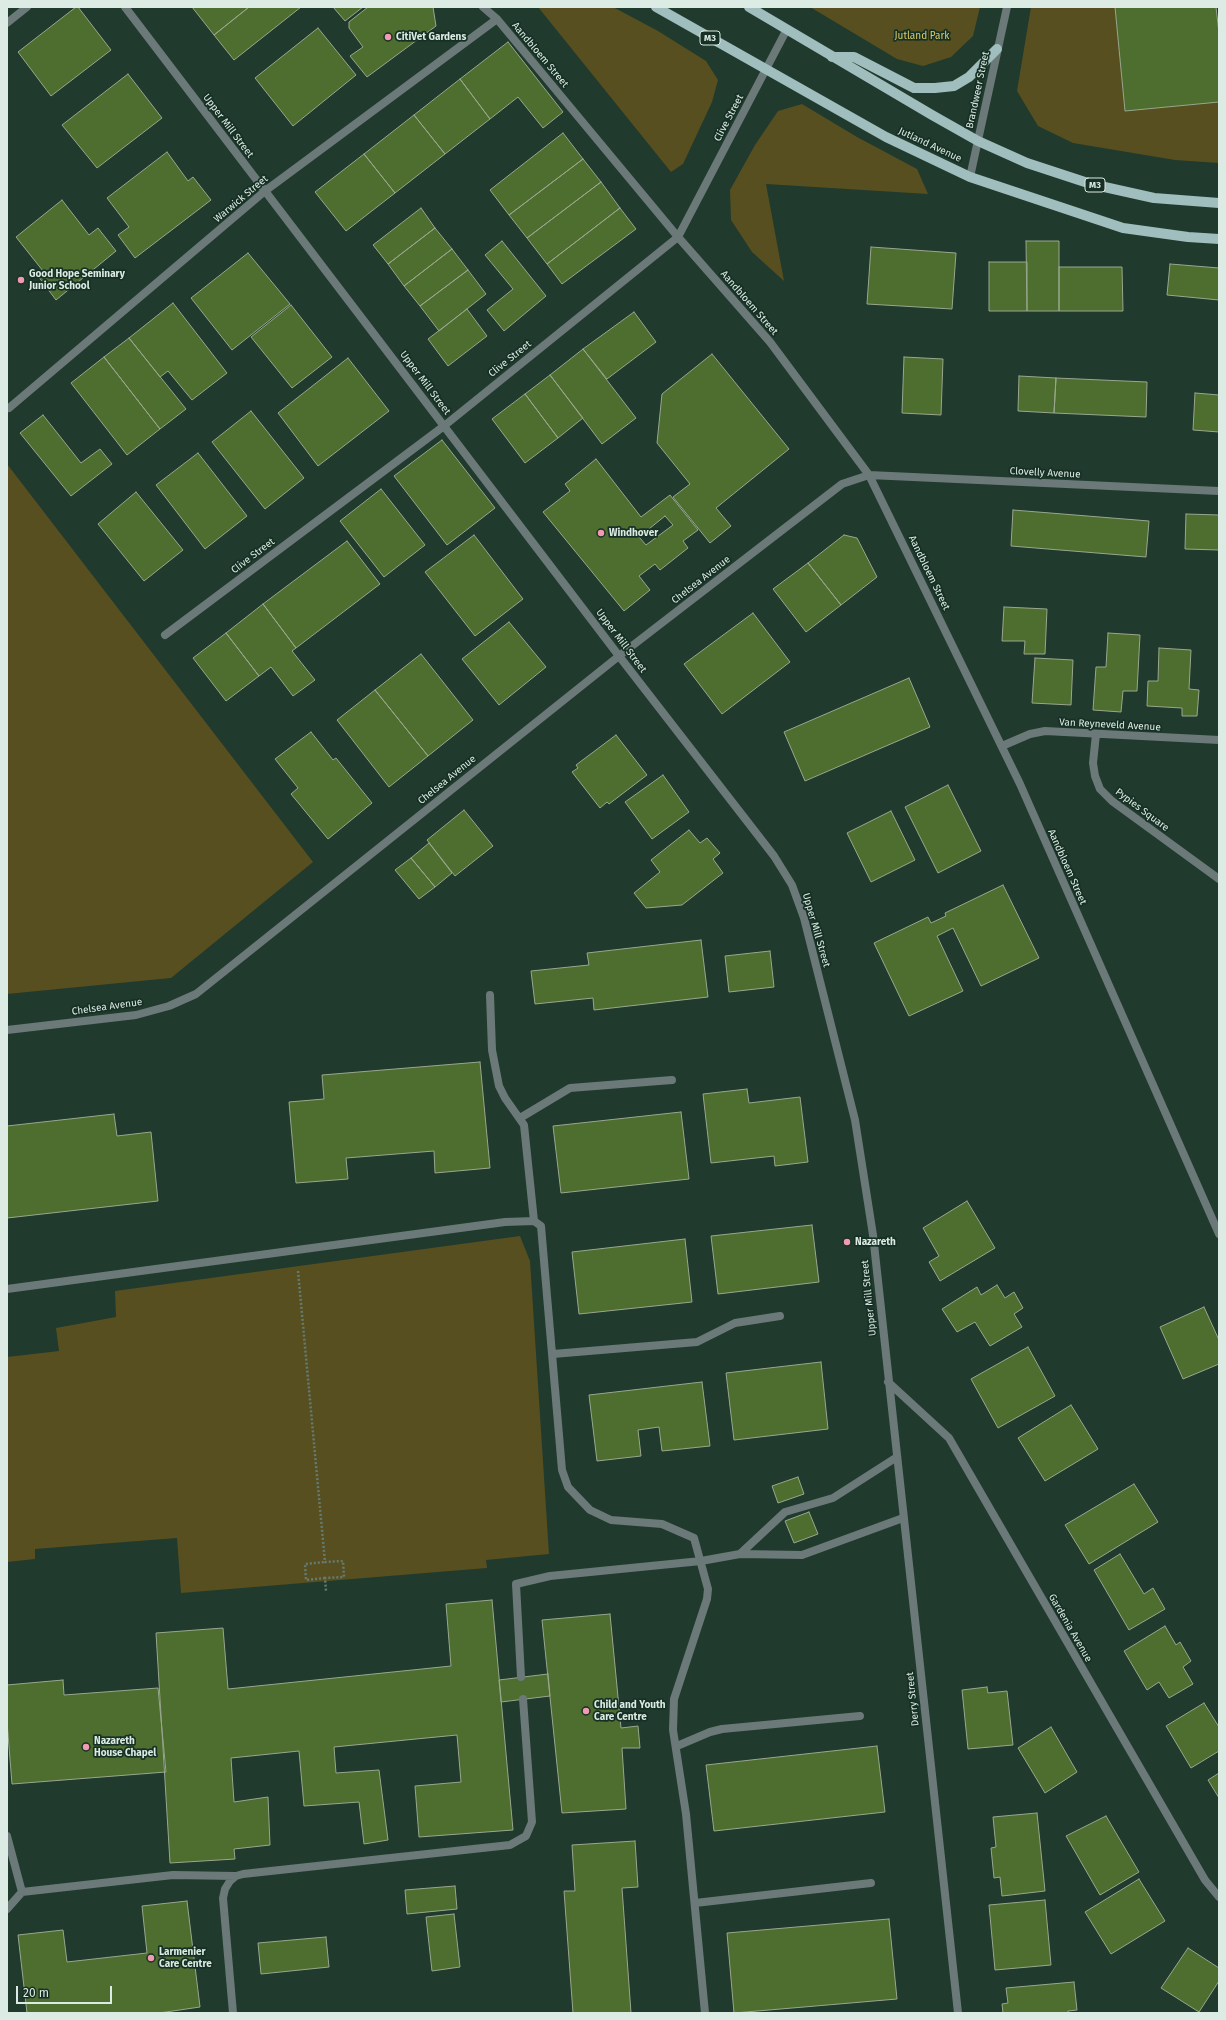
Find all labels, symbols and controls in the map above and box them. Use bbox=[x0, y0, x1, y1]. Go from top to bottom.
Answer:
street label: Aandbloem Street bbox=[509, 20, 571, 90]
park label: Jutland Park bbox=[895, 30, 949, 42]
place label: CitiVet Gardens bbox=[396, 31, 466, 43]
road number: M3 bbox=[700, 31, 720, 45]
marker: CitiVet Gardens bbox=[383, 32, 393, 42]
street label: Brandweer Street bbox=[964, 50, 992, 130]
street label: Upper Mill Street bbox=[200, 92, 256, 160]
street label: Clive Street bbox=[712, 93, 746, 143]
street label: Jutland Avenue bbox=[896, 125, 964, 165]
street label: Warwick Street bbox=[212, 173, 270, 225]
road number: M3 bbox=[1085, 178, 1105, 192]
place label: Good Hope Seminary Junior School bbox=[29, 268, 125, 292]
street label: Aandbloem Street bbox=[718, 268, 780, 338]
marker: Good Hope Seminary Junior School bbox=[16, 275, 26, 285]
street label: Clive Street bbox=[486, 338, 534, 380]
street label: Upper Mill Street bbox=[397, 349, 453, 417]
street label: Clovelly Avenue bbox=[1009, 465, 1081, 481]
place label: Windhover bbox=[609, 527, 658, 539]
marker: Windhover bbox=[596, 528, 606, 538]
street label: Aandbloem Street bbox=[906, 534, 952, 612]
street label: Clive Street bbox=[229, 536, 277, 576]
street label: Chelsea Avenue bbox=[669, 553, 733, 607]
street label: Upper Mill Street bbox=[593, 607, 649, 675]
street label: Van Reyneveld Avenue bbox=[1059, 716, 1161, 734]
street label: Chelsea Avenue bbox=[416, 753, 478, 807]
street label: Pypies Square bbox=[1113, 786, 1171, 834]
street label: Aandbloem Street bbox=[1045, 827, 1089, 907]
street label: Upper Mill Street bbox=[800, 891, 832, 969]
street label: Chelsea Avenue bbox=[71, 996, 143, 1018]
place label: Nazareth bbox=[855, 1236, 896, 1248]
marker: Nazareth bbox=[842, 1237, 852, 1247]
street label: Upper Mill Street bbox=[859, 1259, 879, 1337]
street label: Gardenia Avenue bbox=[1046, 1592, 1094, 1664]
street label: Derry Street bbox=[904, 1671, 922, 1727]
place label: Child and Youth Care Centre bbox=[594, 1699, 666, 1722]
marker: Child and Youth Care Centre bbox=[581, 1706, 591, 1716]
place label: Nazareth House Chapel bbox=[94, 1735, 156, 1758]
marker: Nazareth House Chapel bbox=[81, 1742, 91, 1752]
place label: Larmenier Care Centre bbox=[159, 1946, 212, 1970]
marker: Larmenier Care Centre bbox=[146, 1953, 156, 1963]
scale bar bbox=[18, 1978, 114, 2004]
text: 20 m bbox=[23, 1986, 49, 2000]

